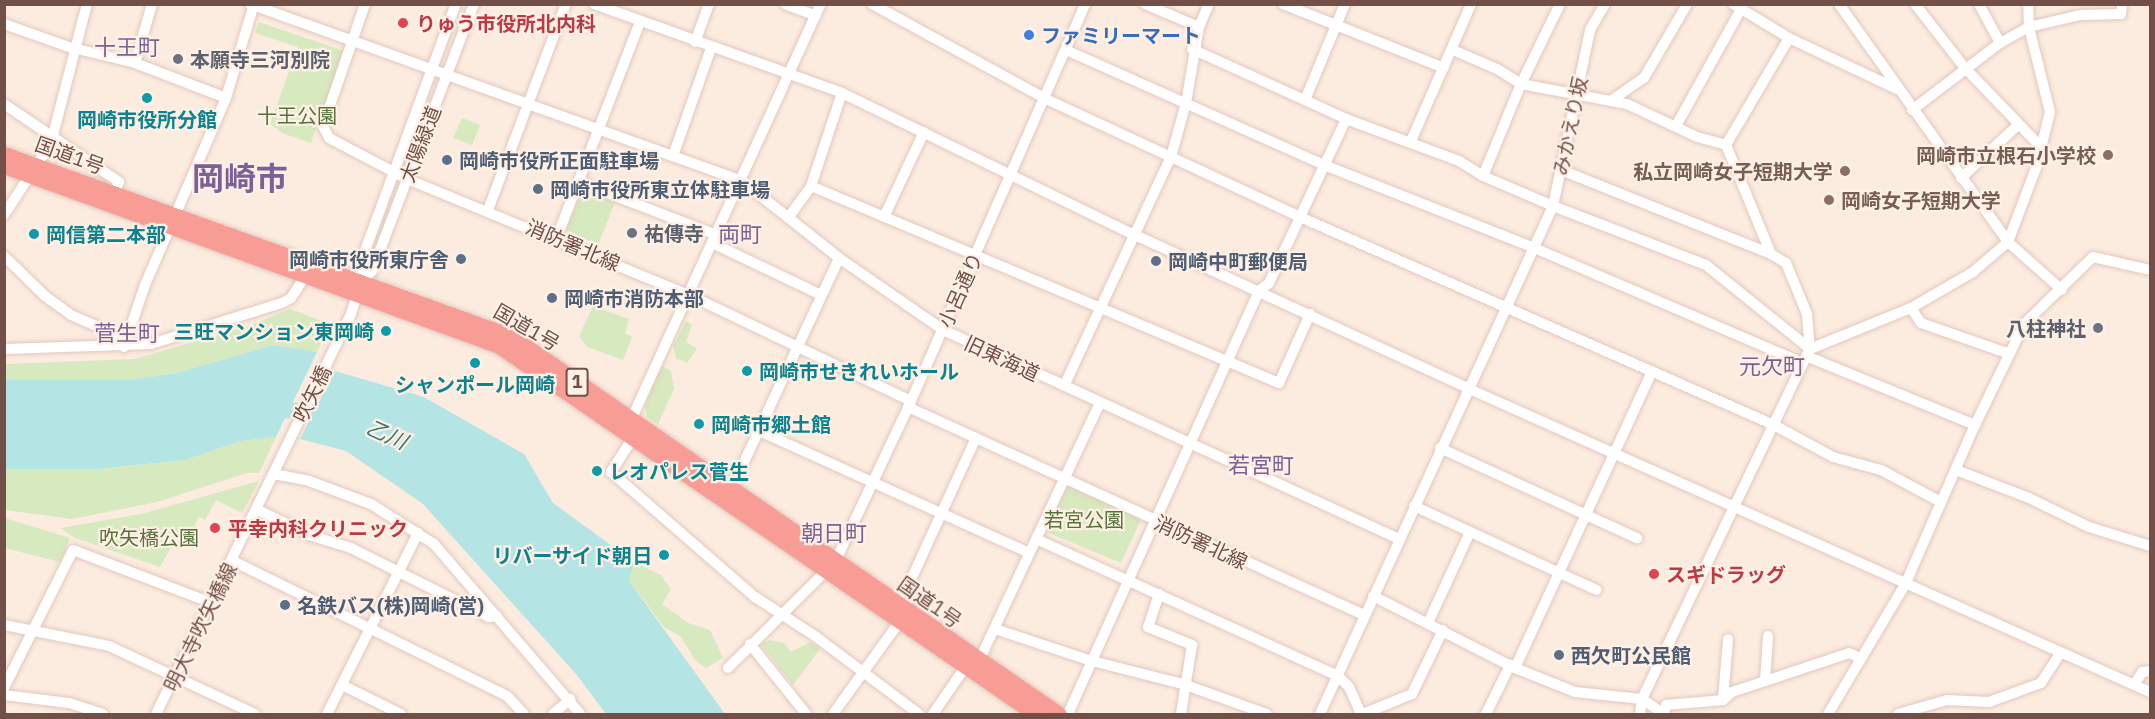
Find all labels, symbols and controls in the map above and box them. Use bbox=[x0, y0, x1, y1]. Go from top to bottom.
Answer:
place label: りゅう市役所北内科 bbox=[416, 11, 596, 35]
marker: りゅう市役所北内科 bbox=[394, 14, 412, 32]
place label: ファミリーマート bbox=[1041, 23, 1201, 47]
marker: ファミリーマート bbox=[1022, 28, 1036, 42]
district label: 十王町 bbox=[94, 34, 160, 60]
place label: 本願寺三河別院 bbox=[190, 47, 330, 71]
marker: 本願寺三河別院 bbox=[171, 52, 185, 66]
street label: みかえり坂 bbox=[1548, 75, 1592, 177]
marker: 岡崎市役所分館 bbox=[140, 91, 154, 105]
street label: 太陽緑道 bbox=[394, 102, 446, 186]
park label: 十王公園 bbox=[257, 103, 337, 127]
place label: 岡崎市役所分館 bbox=[77, 107, 217, 131]
street label: 国道1号 bbox=[32, 131, 108, 179]
place label: 岡崎市立根石小学校 bbox=[1916, 143, 2096, 167]
place label: 岡崎市役所正面駐車場 bbox=[459, 148, 659, 172]
marker: 岡崎市立根石小学校 bbox=[2101, 148, 2115, 162]
marker: 岡崎市役所正面駐車場 bbox=[440, 153, 454, 167]
district label: 岡崎市 bbox=[192, 159, 288, 197]
place label: 私立岡崎女子短期大学 bbox=[1633, 159, 1833, 183]
marker: 私立岡崎女子短期大学 bbox=[1838, 164, 1852, 178]
place label: 岡崎市役所東立体駐車場 bbox=[550, 177, 770, 201]
marker: 岡崎市役所東立体駐車場 bbox=[531, 182, 545, 196]
place label: 岡崎女子短期大学 bbox=[1841, 188, 2001, 212]
marker: 岡崎女子短期大学 bbox=[1822, 193, 1836, 207]
street label: 消防署北線 bbox=[522, 214, 624, 276]
place label: 祐傳寺 bbox=[644, 221, 704, 245]
district label: 両町 bbox=[718, 221, 762, 247]
place label: 岡信第二本部 bbox=[46, 222, 166, 246]
marker: 祐傳寺 bbox=[625, 226, 639, 240]
marker: 岡信第二本部 bbox=[27, 227, 41, 241]
place label: 岡崎市役所東庁舎 bbox=[289, 247, 449, 271]
street label: 小呂通り bbox=[933, 249, 987, 331]
place label: 岡崎中町郵便局 bbox=[1168, 249, 1308, 273]
marker: 岡崎市役所東庁舎 bbox=[454, 252, 468, 266]
marker: 岡崎中町郵便局 bbox=[1149, 254, 1163, 268]
place label: 岡崎市消防本部 bbox=[564, 286, 704, 310]
marker: 岡崎市消防本部 bbox=[545, 291, 559, 305]
street label: 国道1号 bbox=[490, 299, 564, 355]
place label: 八柱神社 bbox=[2006, 316, 2086, 340]
place label: 三旺マンション東岡崎 bbox=[174, 319, 374, 343]
district label: 菅生町 bbox=[94, 320, 160, 346]
marker: 八柱神社 bbox=[2091, 321, 2105, 335]
marker: 三旺マンション東岡崎 bbox=[379, 324, 393, 338]
street label: 旧東海道 bbox=[961, 330, 1043, 386]
district label: 元欠町 bbox=[1739, 353, 1805, 379]
marker: シャンポール岡崎 bbox=[468, 356, 482, 370]
place label: 岡崎市せきれいホール bbox=[759, 359, 959, 383]
street label: 吹矢橋 bbox=[288, 362, 336, 426]
marker: 岡崎市せきれいホール bbox=[740, 364, 754, 378]
road number: 1 bbox=[565, 367, 589, 397]
place label: シャンポール岡崎 bbox=[395, 372, 555, 396]
place label: 岡崎市郷土館 bbox=[711, 412, 831, 436]
water label: 乙川 bbox=[363, 414, 411, 454]
marker: 岡崎市郷土館 bbox=[692, 417, 706, 431]
district label: 若宮町 bbox=[1228, 452, 1294, 478]
place label: レオパレス菅生 bbox=[609, 459, 749, 483]
marker: レオパレス菅生 bbox=[590, 464, 604, 478]
park label: 若宮公園 bbox=[1044, 507, 1124, 531]
street label: 消防署北線 bbox=[1151, 510, 1251, 574]
place label: 平幸内科クリニック bbox=[228, 516, 408, 540]
marker: 平幸内科クリニック bbox=[206, 519, 224, 537]
district label: 朝日町 bbox=[801, 520, 867, 546]
park label: 吹矢橋公園 bbox=[99, 525, 199, 549]
place label: リバーサイド朝日 bbox=[492, 543, 652, 567]
marker: リバーサイド朝日 bbox=[657, 548, 671, 562]
street label: 明大寺吹矢橋線 bbox=[159, 559, 241, 695]
place label: スギドラッグ bbox=[1666, 562, 1786, 586]
marker: スギドラッグ bbox=[1647, 567, 1661, 581]
street label: 国道1号 bbox=[894, 572, 966, 632]
place label: 名鉄バス(株)岡崎(営) bbox=[297, 593, 484, 617]
marker: 名鉄バス(株)岡崎(営) bbox=[278, 598, 292, 612]
place label: 西欠町公民館 bbox=[1571, 643, 1691, 667]
marker: 西欠町公民館 bbox=[1552, 648, 1566, 662]

